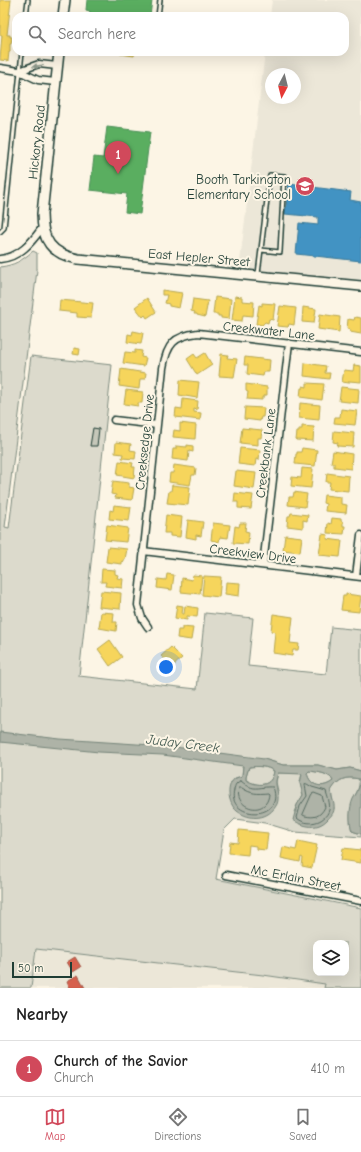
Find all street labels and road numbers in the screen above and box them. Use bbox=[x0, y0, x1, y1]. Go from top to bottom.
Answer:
street label: Hickory Road bbox=[25, 104, 48, 180]
street label: East Hepler Street bbox=[147, 246, 252, 270]
street label: Creekwater Lane bbox=[222, 318, 316, 343]
street label: Creeksedge Drive bbox=[132, 393, 157, 491]
street label: Creekbank Lane bbox=[253, 407, 279, 499]
street label: Creekview Drive bbox=[209, 541, 298, 566]
street label: Mc Erlain Street bbox=[250, 861, 343, 894]

